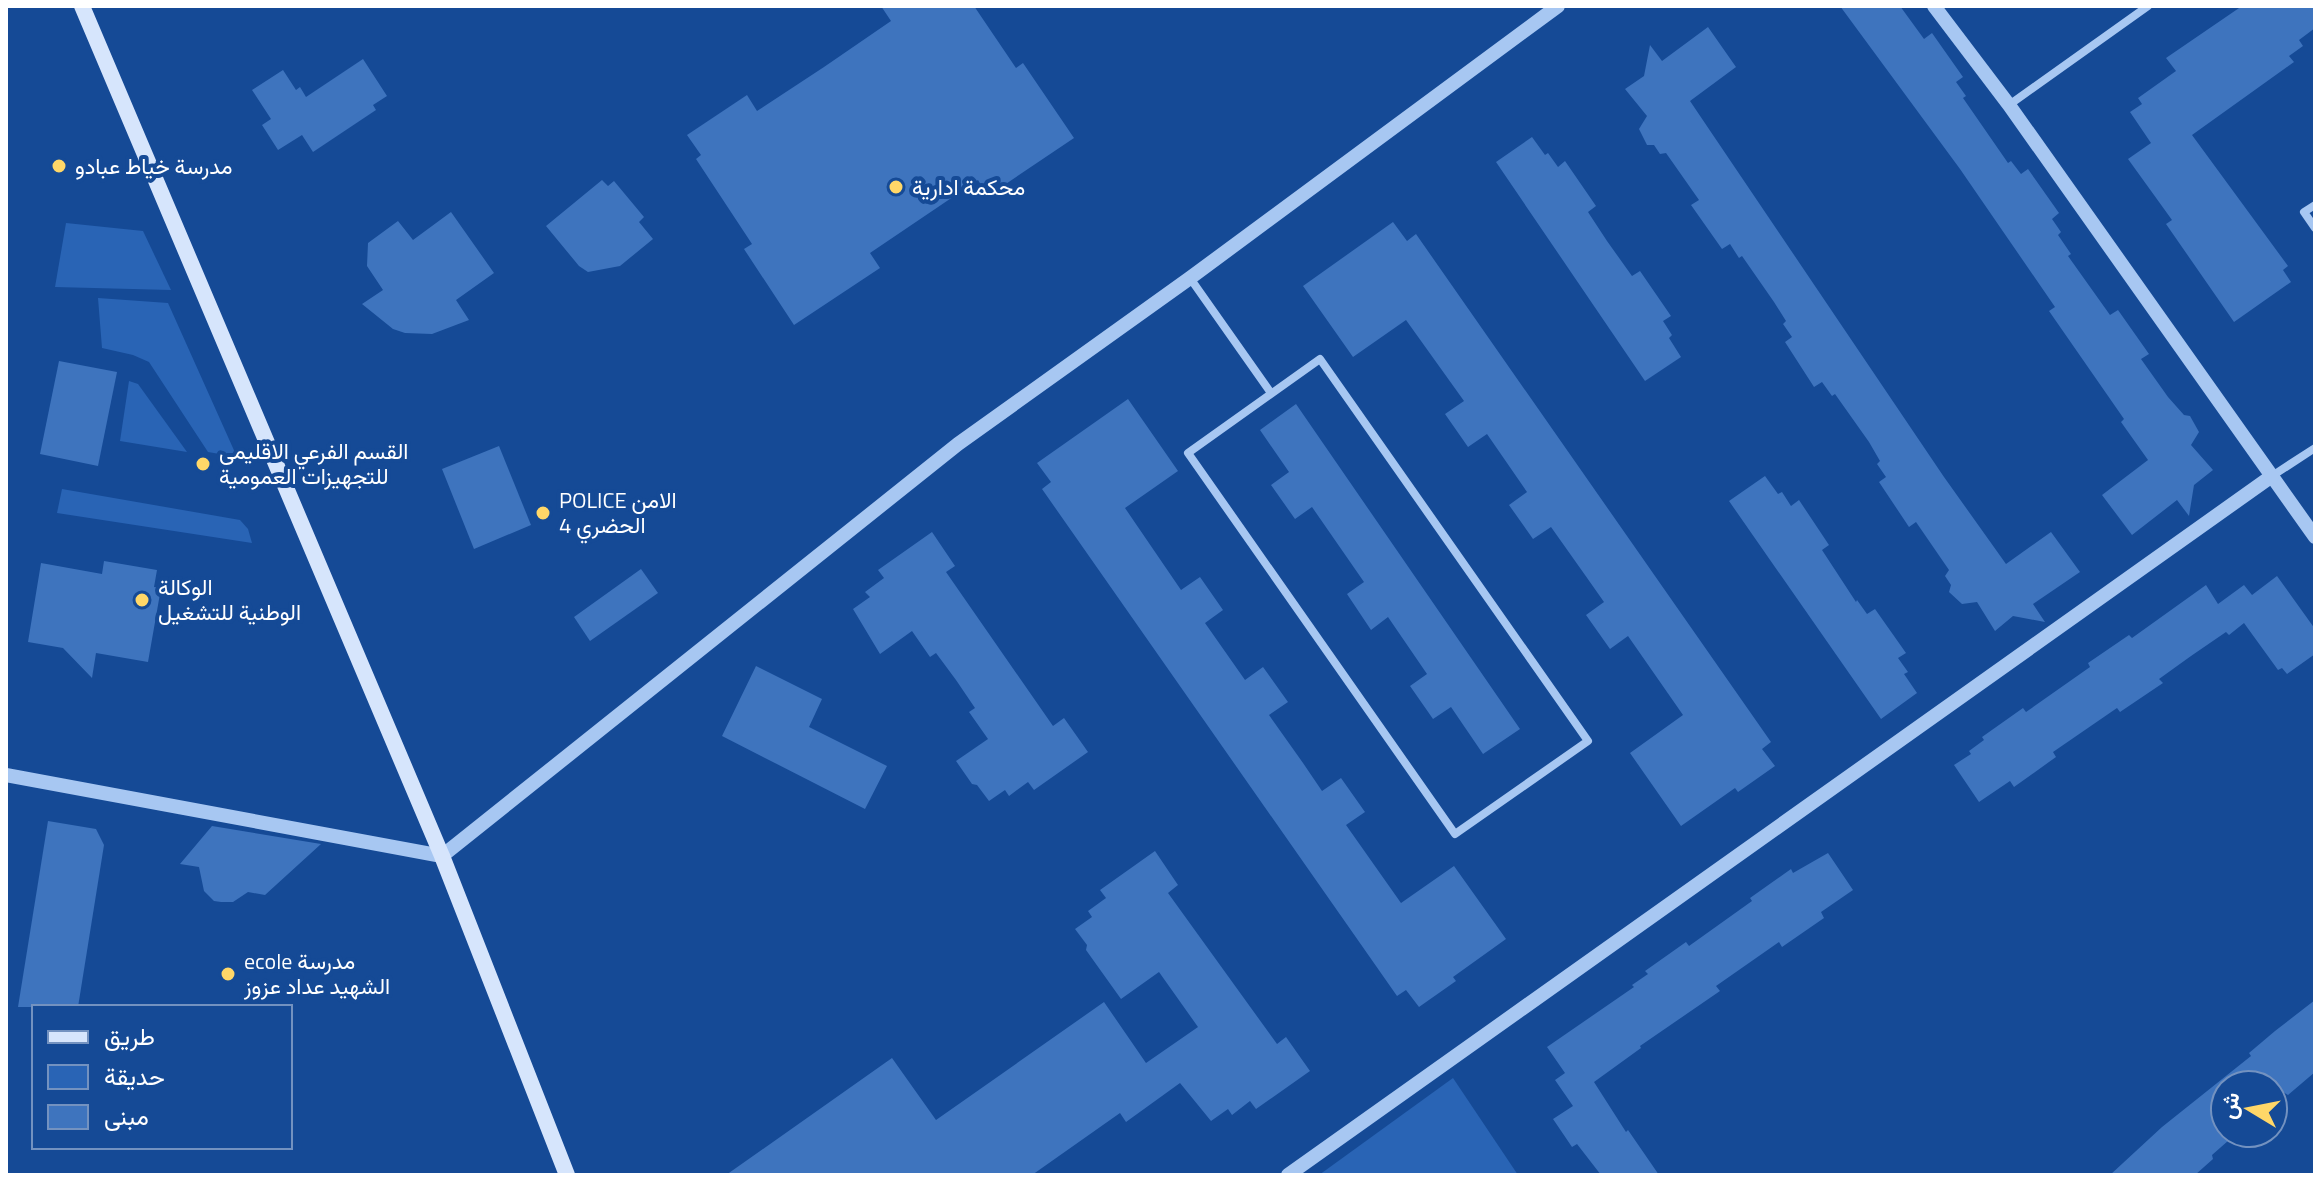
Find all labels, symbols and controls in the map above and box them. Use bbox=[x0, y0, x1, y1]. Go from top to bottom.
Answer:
place label: مدرسة خياط عبادو bbox=[75, 149, 233, 183]
marker: مدرسة خياط عبادو bbox=[50, 157, 68, 175]
place label: محكمة ادارية bbox=[912, 170, 1025, 204]
marker: محكمة ادارية bbox=[887, 178, 905, 196]
place label: القسم الفرعي الاقليمي للتجهيزات العمومية bbox=[219, 434, 408, 493]
marker: القسم الفرعي الاقليمي للتجهيزات العمومية bbox=[194, 455, 212, 473]
place label: POLICE الامن الحضري 4 bbox=[559, 483, 677, 544]
marker: POLICE الامن الحضري 4 bbox=[534, 504, 552, 522]
place label: الوكالة الوطنية للتشغيل bbox=[158, 570, 301, 629]
marker: الوكالة الوطنية للتشغيل bbox=[133, 591, 151, 609]
place label: ecole مدرسة الشهيد عداد عزوز bbox=[243, 944, 390, 1003]
marker: ecole مدرسة الشهيد عداد عزوز bbox=[219, 965, 237, 983]
legend bbox=[32, 1005, 292, 1149]
text: طريق bbox=[104, 1018, 155, 1054]
text: حديقة bbox=[104, 1058, 165, 1094]
north arrow bbox=[2209, 1069, 2289, 1149]
text: ش bbox=[2210, 1090, 2248, 1121]
text: مبنى bbox=[104, 1098, 149, 1134]

